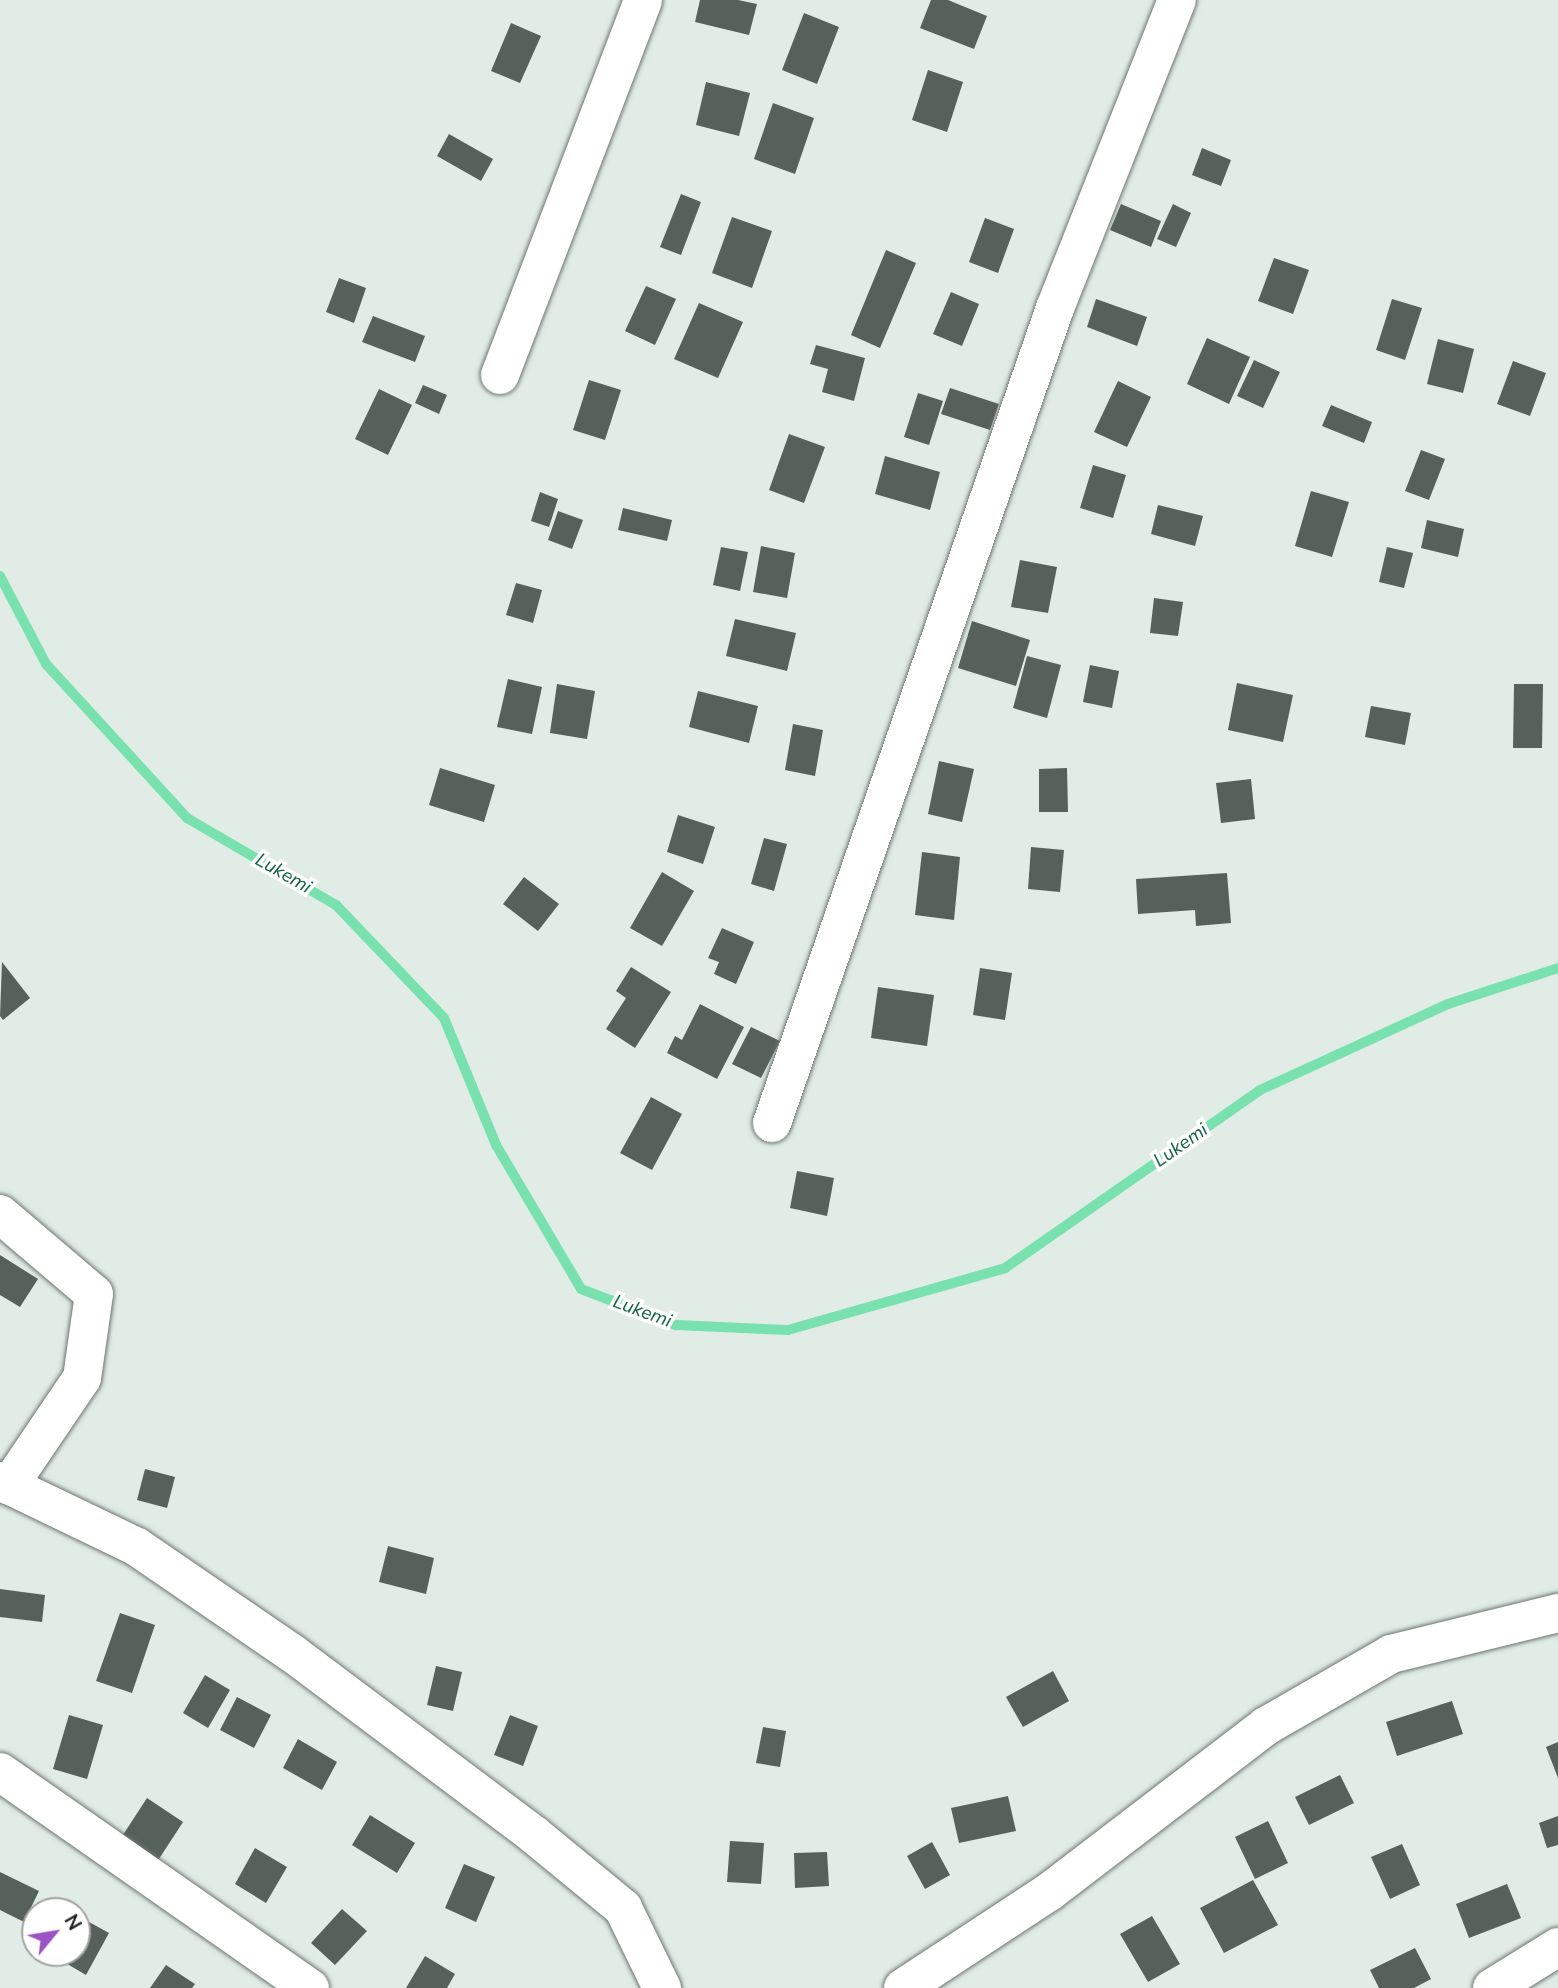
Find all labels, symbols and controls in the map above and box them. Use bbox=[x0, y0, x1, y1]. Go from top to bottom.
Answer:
water label: Lukemi bbox=[251, 849, 315, 899]
water label: Lukemi bbox=[1150, 1119, 1212, 1173]
water label: Lukemi bbox=[610, 1291, 674, 1333]
north arrow bbox=[21, 1897, 91, 1967]
text: N bbox=[58, 1910, 87, 1935]

